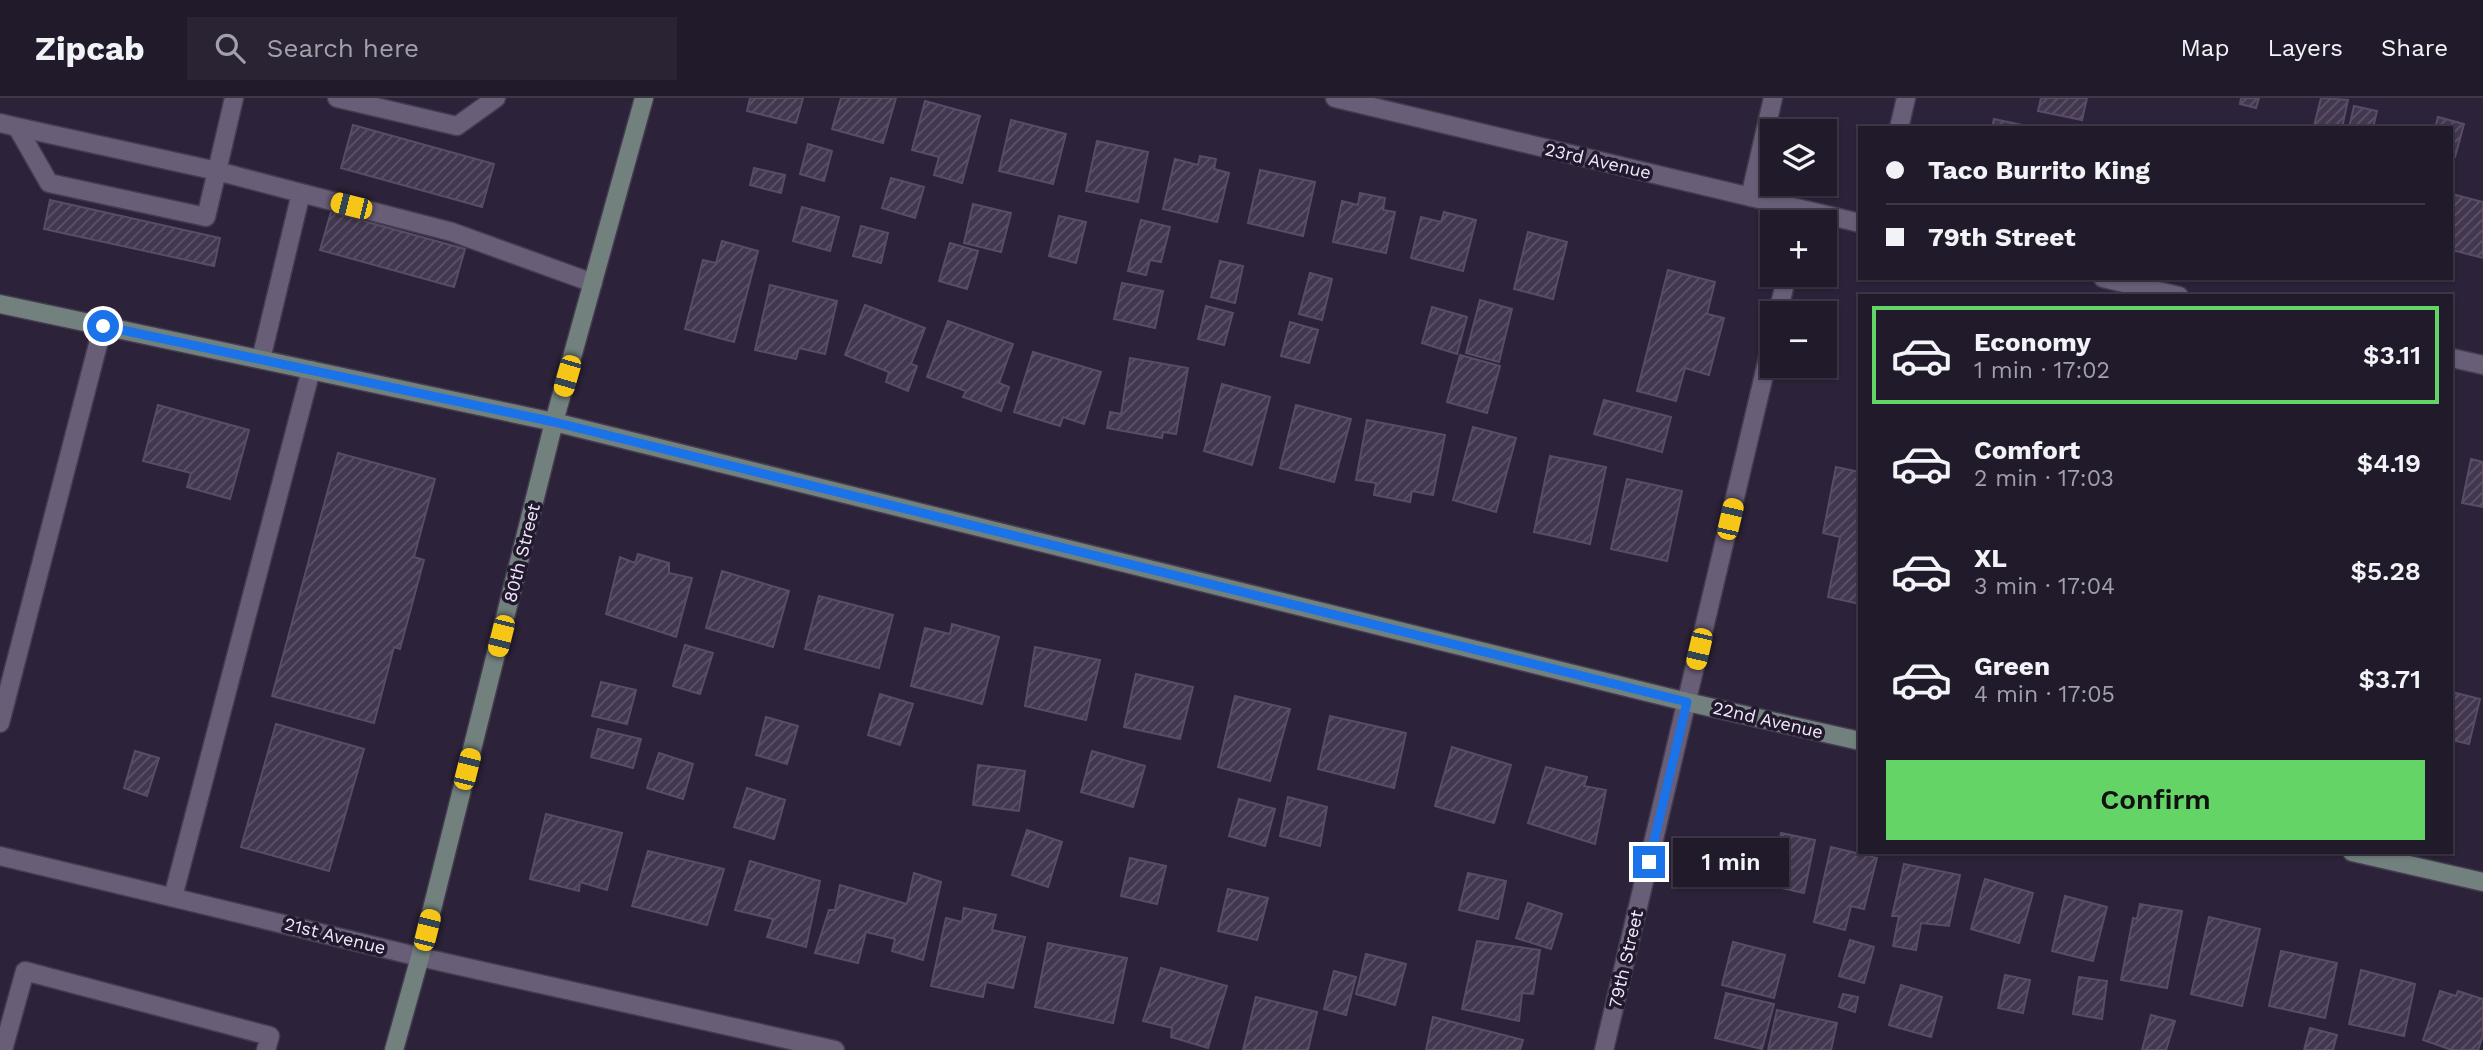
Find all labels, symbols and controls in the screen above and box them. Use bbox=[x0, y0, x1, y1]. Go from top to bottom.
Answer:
search box bbox=[187, 17, 677, 80]
text: Zipcab bbox=[35, 29, 145, 68]
icon: search bbox=[211, 29, 249, 67]
text: Search here bbox=[267, 33, 419, 63]
text: Map bbox=[2181, 34, 2229, 62]
text: Layers bbox=[2267, 34, 2343, 62]
text: Share bbox=[2381, 34, 2448, 62]
map controls bbox=[1760, 119, 1837, 378]
button: layers bbox=[1760, 119, 1837, 196]
street label: 23rd Avenue bbox=[1543, 138, 1653, 183]
text: Taco Burrito King bbox=[1928, 155, 2150, 185]
car bbox=[329, 191, 374, 221]
button: + bbox=[1760, 210, 1837, 287]
text: 79th Street bbox=[1928, 222, 2076, 252]
button: − bbox=[1760, 301, 1837, 378]
route start bbox=[87, 310, 119, 342]
icon: car bbox=[1890, 324, 1953, 387]
text: Economy bbox=[1974, 327, 2091, 357]
text: $3.11 bbox=[2363, 340, 2421, 370]
car bbox=[552, 353, 583, 399]
text: 1 min · 17:02 bbox=[1974, 357, 2110, 384]
icon: car bbox=[1890, 432, 1953, 495]
text: Comfort bbox=[1974, 435, 2080, 465]
text: $4.19 bbox=[2357, 448, 2421, 478]
text: 2 min · 17:03 bbox=[1974, 465, 2114, 492]
car bbox=[1716, 496, 1745, 542]
street label: 80th Street bbox=[499, 501, 544, 605]
icon: car bbox=[1890, 540, 1953, 603]
text: XL bbox=[1974, 543, 2007, 573]
text: $5.28 bbox=[2351, 556, 2421, 586]
text: 3 min · 17:04 bbox=[1974, 573, 2115, 600]
car bbox=[486, 613, 517, 659]
car bbox=[1685, 626, 1714, 672]
icon: car bbox=[1890, 648, 1953, 711]
text: Green bbox=[1974, 651, 2050, 681]
text: $3.71 bbox=[2358, 664, 2421, 694]
text: 4 min · 17:05 bbox=[1974, 681, 2115, 708]
street label: 22nd Avenue bbox=[1711, 697, 1825, 742]
car bbox=[452, 746, 483, 792]
button: Confirm bbox=[1886, 760, 2425, 840]
callout: 1 min bbox=[1674, 838, 1789, 886]
route end bbox=[1633, 846, 1665, 878]
text: 1 min bbox=[1701, 849, 1761, 876]
car bbox=[412, 907, 443, 953]
street label: 79th Street bbox=[1604, 907, 1647, 1010]
street label: 21st Avenue bbox=[282, 913, 388, 958]

